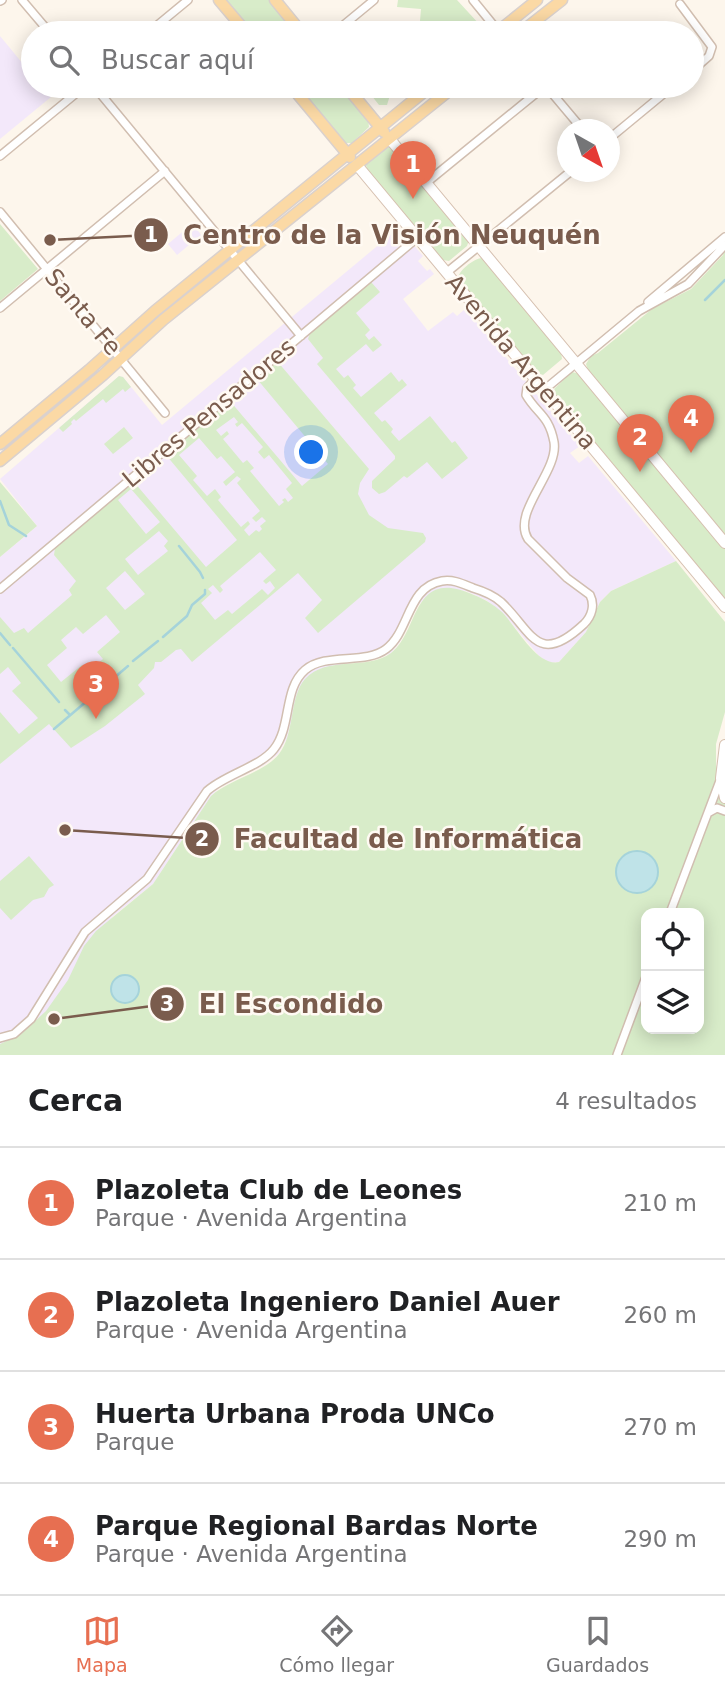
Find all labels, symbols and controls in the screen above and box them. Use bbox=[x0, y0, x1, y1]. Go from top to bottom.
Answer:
search box bbox=[21, 21, 704, 98]
icon: search bbox=[45, 41, 83, 79]
text: Buscar aquí bbox=[101, 45, 254, 75]
north arrow bbox=[557, 119, 620, 182]
pin: 1 bbox=[390, 141, 436, 199]
callout: Centro de la Visión Neuquén bbox=[134, 211, 615, 258]
text: Centro de la Visión Neuquén bbox=[183, 220, 601, 250]
text: 1 bbox=[144, 223, 158, 247]
street label: Santa Fe bbox=[39, 263, 127, 361]
street label: Avenida Argentina bbox=[439, 269, 603, 455]
street label: Libres Pensadores bbox=[117, 333, 301, 493]
pin: 4 bbox=[668, 395, 714, 453]
pin: 2 bbox=[617, 414, 663, 472]
your location bbox=[294, 435, 328, 469]
pin: 3 bbox=[73, 661, 119, 719]
callout: Facultad de Informática bbox=[185, 816, 596, 863]
text: Facultad de Informática bbox=[234, 824, 582, 854]
text: 2 bbox=[195, 827, 209, 851]
map controls bbox=[641, 908, 704, 1034]
button: locate bbox=[641, 908, 704, 971]
button: layers bbox=[641, 971, 704, 1034]
callout: El Escondido bbox=[149, 981, 397, 1028]
text: El Escondido bbox=[199, 989, 383, 1019]
text: 3 bbox=[160, 992, 174, 1016]
text: Cerca bbox=[28, 1083, 123, 1118]
text: 4 resultados bbox=[555, 1088, 697, 1114]
text: Plazoleta Club de Leones bbox=[95, 1175, 462, 1205]
text: 1 bbox=[43, 1190, 59, 1216]
text: 210 m bbox=[623, 1190, 697, 1216]
text: Parque · Avenida Argentina bbox=[95, 1205, 408, 1231]
text: Plazoleta Ingeniero Daniel Auer bbox=[95, 1287, 560, 1317]
text: 2 bbox=[43, 1302, 59, 1328]
text: 260 m bbox=[623, 1302, 697, 1328]
text: Parque · Avenida Argentina bbox=[95, 1317, 408, 1343]
text: Huerta Urbana Proda UNCo bbox=[95, 1399, 495, 1429]
text: 3 bbox=[43, 1414, 59, 1440]
text: 270 m bbox=[623, 1414, 697, 1440]
text: Parque bbox=[95, 1429, 174, 1455]
text: Parque Regional Bardas Norte bbox=[95, 1511, 538, 1541]
text: 4 bbox=[43, 1526, 59, 1552]
text: 290 m bbox=[623, 1526, 697, 1552]
text: Parque · Avenida Argentina bbox=[95, 1541, 408, 1567]
tab: Mapa bbox=[76, 1612, 128, 1676]
tab: Cómo llegar bbox=[279, 1612, 394, 1676]
tab: Guardados bbox=[546, 1612, 649, 1676]

